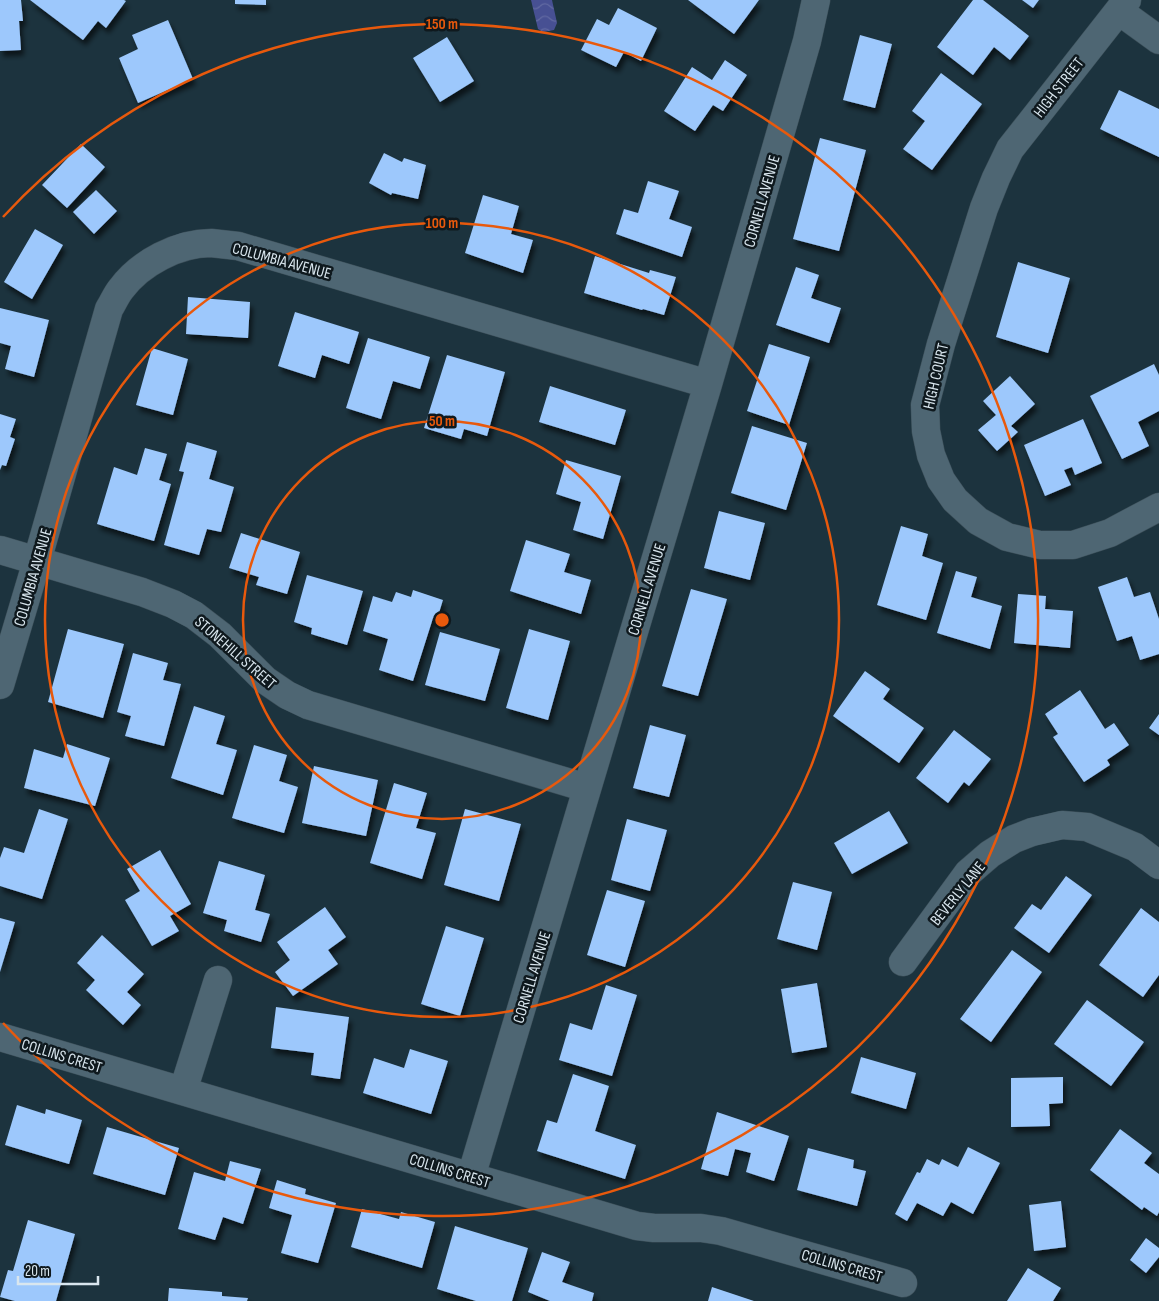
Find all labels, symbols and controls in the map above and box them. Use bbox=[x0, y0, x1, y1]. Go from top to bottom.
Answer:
text: 150 m bbox=[426, 15, 458, 34]
street label: HIGH STREET bbox=[1030, 54, 1089, 121]
street label: CORNELL AVENUE bbox=[740, 153, 785, 250]
text: 100 m bbox=[426, 214, 458, 233]
street label: COLUMBIA AVENUE bbox=[230, 239, 333, 284]
street label: HIGH COURT bbox=[920, 341, 953, 411]
text: 50 m bbox=[429, 412, 455, 431]
street label: COLUMBIA AVENUE bbox=[10, 526, 57, 629]
street label: CORNELL AVENUE bbox=[624, 541, 670, 638]
centre of rings bbox=[433, 611, 451, 629]
street label: STONEHILL STREET bbox=[190, 613, 280, 694]
street label: BEVERLY LANE bbox=[927, 858, 990, 930]
street label: CORNELL AVENUE bbox=[509, 929, 555, 1026]
street label: COLLINS CREST bbox=[19, 1035, 105, 1078]
street label: COLLINS CREST bbox=[407, 1150, 493, 1193]
street label: COLLINS CREST bbox=[799, 1246, 885, 1287]
scale bar bbox=[18, 1254, 98, 1286]
text: 20 m bbox=[25, 1262, 50, 1281]

